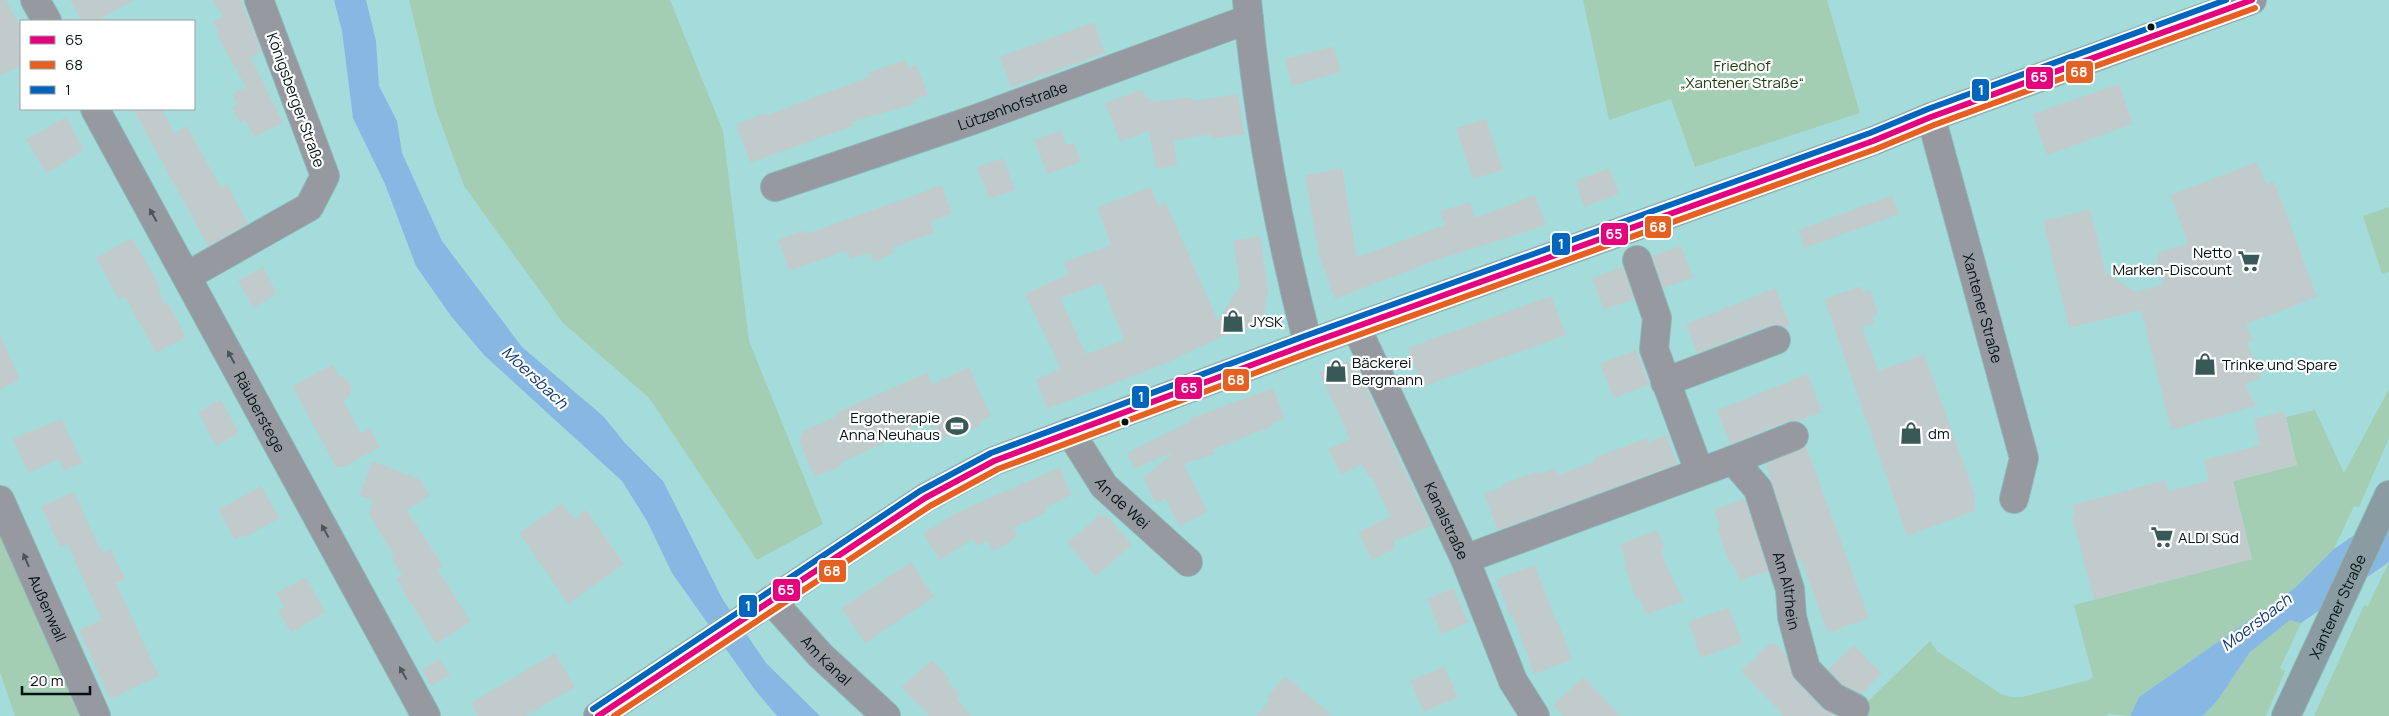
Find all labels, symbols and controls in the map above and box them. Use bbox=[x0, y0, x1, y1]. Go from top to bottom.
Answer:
legend bbox=[20, 20, 195, 110]
unlabelled marker bbox=[2146, 22, 2156, 32]
text: 65 bbox=[65, 29, 83, 50]
street label: Königsberger Straße bbox=[262, 30, 330, 170]
text: 68 bbox=[65, 54, 83, 75]
park label: Friedhof „Xantener Straße“ bbox=[1680, 55, 1804, 93]
line badge: 68 bbox=[2065, 60, 2094, 84]
text: 68 bbox=[2070, 62, 2088, 81]
line badge: 65 bbox=[2025, 66, 2054, 90]
text: 65 bbox=[2031, 67, 2047, 86]
street label: Lützenhofstraße bbox=[955, 76, 1071, 135]
line badge: 1 bbox=[1971, 78, 1990, 102]
text: 1 bbox=[65, 79, 71, 100]
text: 1 bbox=[1978, 80, 1984, 99]
one-way arrow bbox=[148, 208, 157, 221]
line badge: 68 bbox=[1644, 215, 1672, 239]
text: 68 bbox=[1649, 217, 1667, 236]
line badge: 65 bbox=[1600, 222, 1629, 246]
text: 65 bbox=[1606, 224, 1622, 243]
line badge: 1 bbox=[1551, 232, 1571, 256]
text: 1 bbox=[1558, 234, 1564, 253]
place label: Netto Marken-Discount bbox=[2112, 242, 2232, 280]
supermarket icon: Netto Marken-Discount bbox=[2236, 248, 2262, 274]
street label: Xantener Straße bbox=[1958, 251, 2008, 366]
shop icon: JYSK bbox=[1220, 308, 1246, 334]
place label: JYSK bbox=[1250, 311, 1283, 332]
water label: Moersbach bbox=[497, 341, 573, 414]
one-way arrow bbox=[227, 350, 235, 364]
shop icon: Trinke und Spare bbox=[2192, 351, 2218, 377]
place label: Bäckerei Bergmann bbox=[1352, 352, 1423, 390]
place label: Trinke und Spare bbox=[2222, 354, 2337, 375]
shop icon: Bäckerei Bergmann bbox=[1323, 358, 1349, 384]
street label: Räuberstege bbox=[230, 368, 291, 456]
line badge: 68 bbox=[1222, 368, 1250, 392]
text: 68 bbox=[1227, 370, 1245, 389]
line badge: 65 bbox=[1174, 376, 1203, 400]
text: 65 bbox=[1181, 378, 1197, 397]
line badge: 1 bbox=[1131, 385, 1150, 409]
text: 1 bbox=[1138, 387, 1144, 406]
place label: Ergotherapie Anna Neuhaus bbox=[839, 407, 940, 445]
sports icon: Ergotherapie Anna Neuhaus bbox=[944, 413, 970, 439]
unlabelled marker bbox=[1120, 417, 1130, 427]
shop icon: dm bbox=[1898, 420, 1924, 446]
place label: dm bbox=[1928, 423, 1950, 444]
street label: An de Wei bbox=[1091, 473, 1155, 533]
street label: Kanalstraße bbox=[1420, 479, 1474, 563]
one-way arrow bbox=[321, 523, 329, 538]
supermarket icon: ALDI Süd bbox=[2149, 524, 2175, 550]
place label: ALDI Süd bbox=[2178, 527, 2239, 548]
street label: Am Altrhein bbox=[1768, 549, 1806, 632]
street label: Xantener Straße bbox=[2304, 550, 2371, 662]
one-way arrow bbox=[22, 553, 30, 567]
line badge: 68 bbox=[818, 559, 847, 583]
text: 68 bbox=[823, 561, 841, 580]
street label: Außenwall bbox=[24, 571, 72, 645]
line badge: 65 bbox=[772, 578, 801, 602]
text: 65 bbox=[778, 580, 794, 599]
water label: Moersbach bbox=[2216, 588, 2296, 656]
line badge: 1 bbox=[738, 594, 758, 618]
text: 1 bbox=[745, 596, 751, 615]
street label: Am Kanal bbox=[797, 631, 856, 690]
scale bar bbox=[22, 664, 90, 696]
one-way arrow bbox=[399, 666, 407, 681]
text: 20 m bbox=[30, 670, 63, 691]

